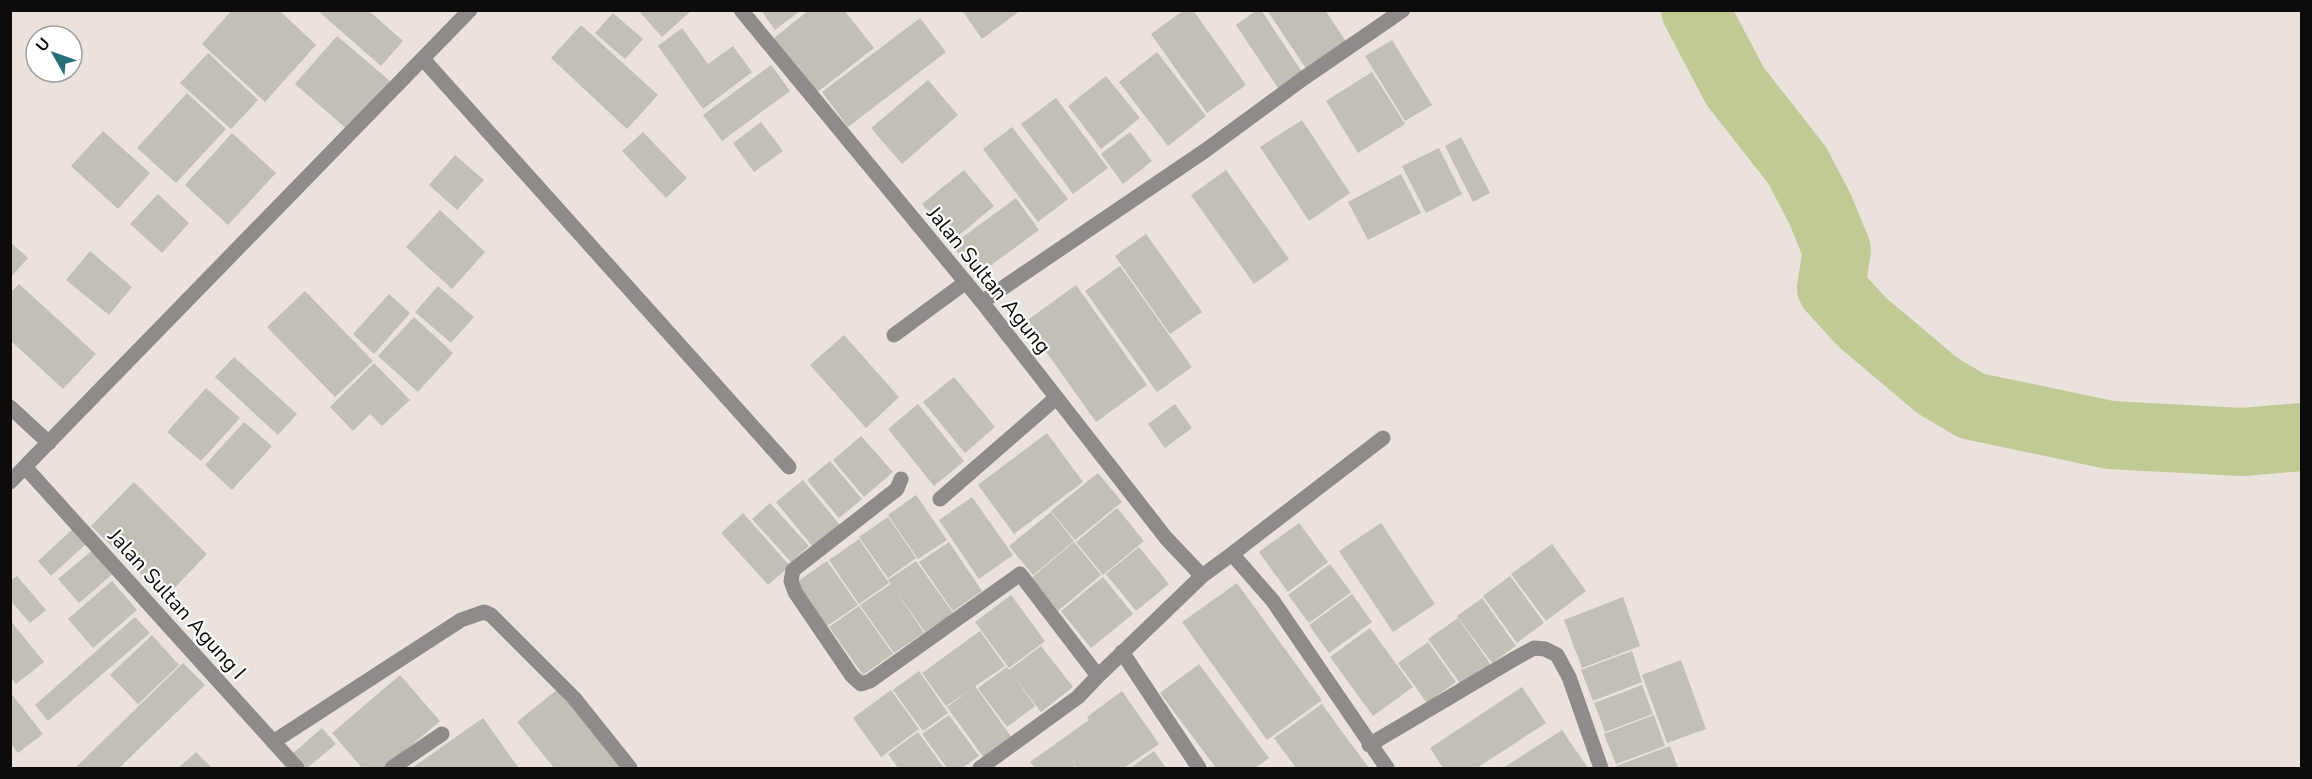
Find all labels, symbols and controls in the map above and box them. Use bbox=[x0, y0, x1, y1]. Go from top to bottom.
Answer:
north arrow bbox=[24, 24, 84, 84]
text: U bbox=[31, 33, 55, 57]
street label: Jalan Sultan Agung bbox=[920, 199, 1057, 360]
street label: Jalan Sultan Agung I bbox=[101, 522, 252, 685]

